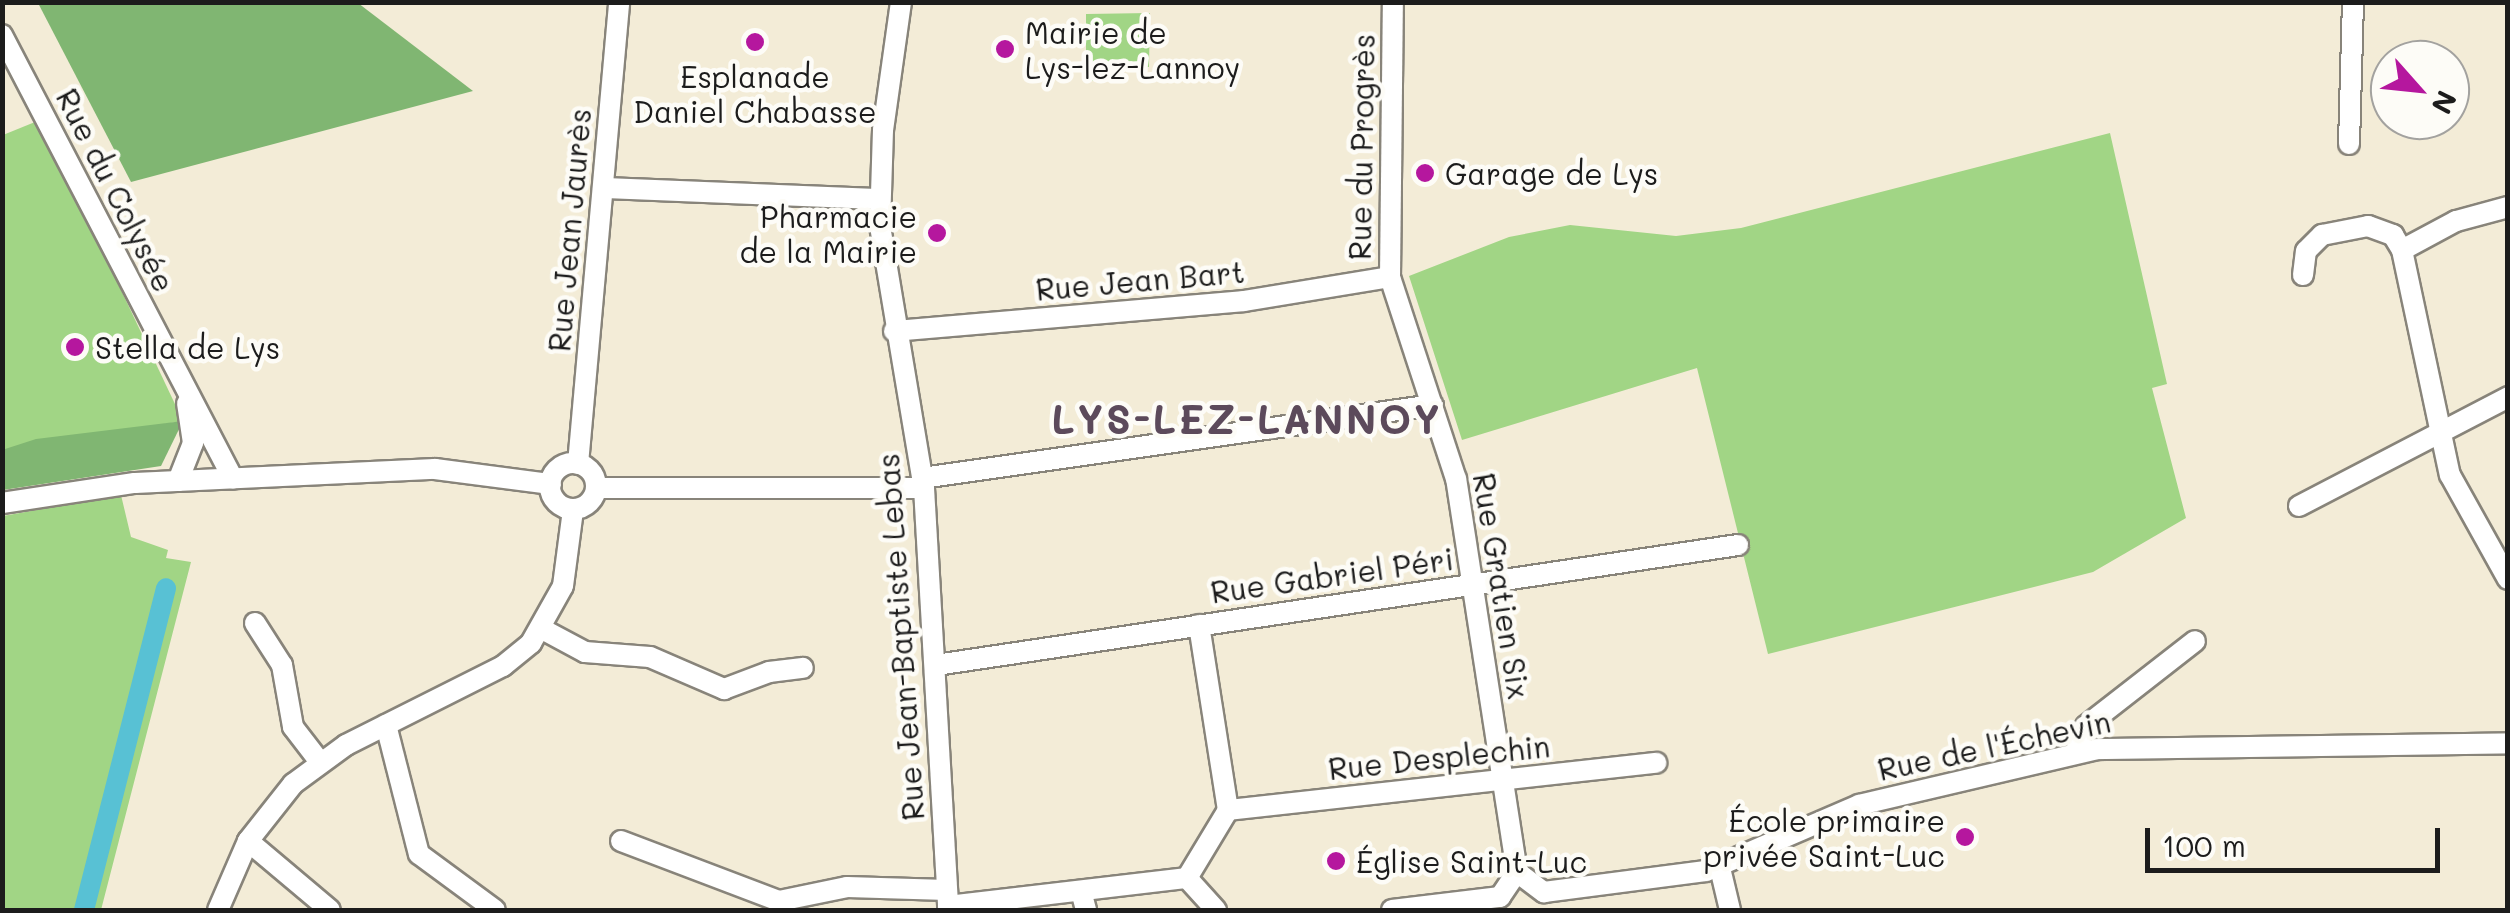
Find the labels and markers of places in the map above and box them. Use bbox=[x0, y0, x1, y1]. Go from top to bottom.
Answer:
place label: Mairie de Lys-lez-Lannoy bbox=[1025, 14, 1240, 84]
marker: Esplanade Daniel Chabasse bbox=[744, 31, 766, 53]
marker: Mairie de Lys-lez-Lannoy bbox=[994, 38, 1016, 60]
place label: Esplanade Daniel Chabasse bbox=[633, 58, 877, 128]
place label: Garage de Lys bbox=[1445, 155, 1658, 191]
marker: Garage de Lys bbox=[1414, 162, 1436, 184]
place label: Pharmacie de la Mairie bbox=[739, 198, 917, 268]
marker: Pharmacie de la Mairie bbox=[926, 222, 948, 244]
place label: Stella de Lys bbox=[95, 329, 280, 365]
marker: Stella de Lys bbox=[64, 336, 86, 358]
place label: École primaire privée Saint-Luc bbox=[1703, 802, 1945, 872]
marker: École primaire privée Saint-Luc bbox=[1954, 826, 1976, 848]
place label: Église Saint-Luc bbox=[1356, 843, 1587, 879]
marker: Église Saint-Luc bbox=[1325, 850, 1347, 872]

